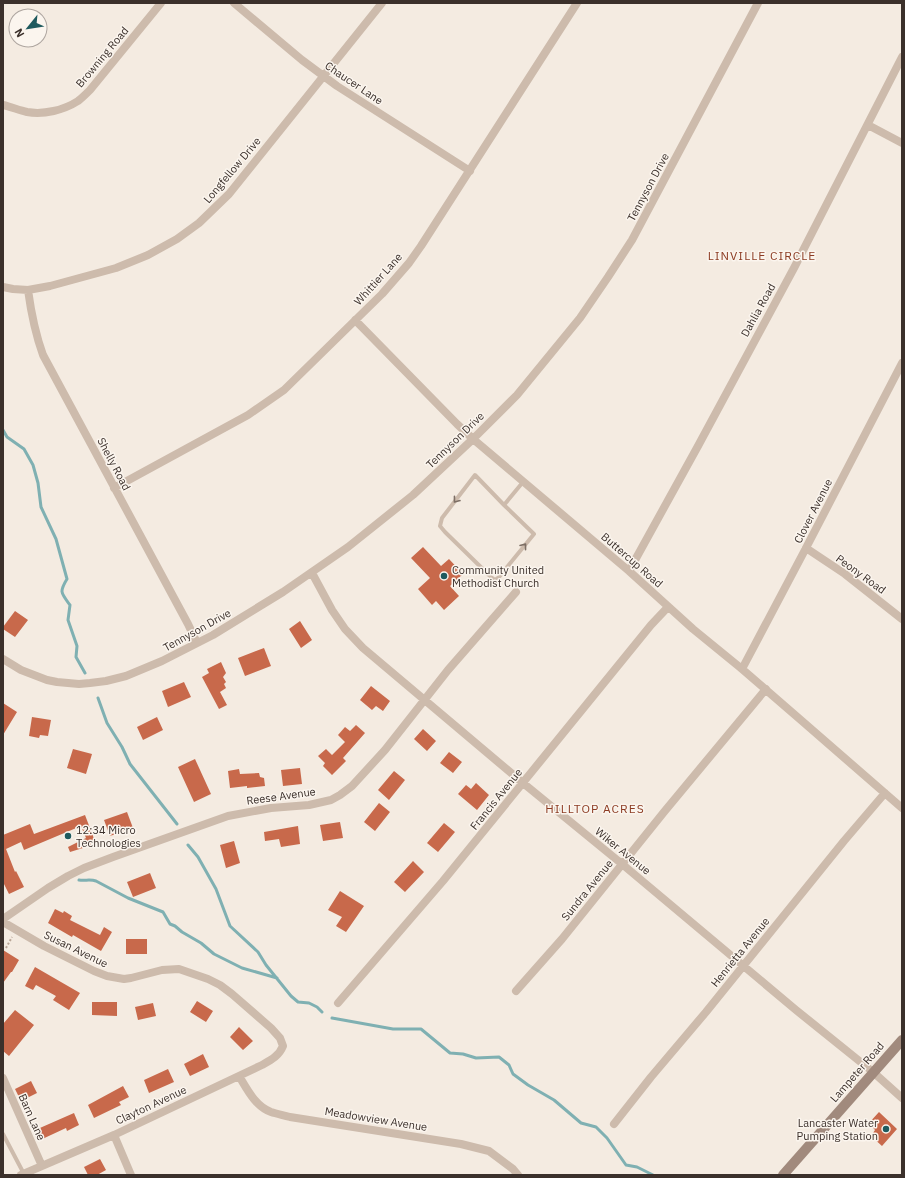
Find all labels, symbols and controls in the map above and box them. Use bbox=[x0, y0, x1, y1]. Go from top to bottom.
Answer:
north arrow bbox=[8, 8, 48, 48]
street label: Browning Road bbox=[73, 24, 131, 90]
text: N bbox=[11, 26, 27, 40]
street label: Chaucer Lane bbox=[322, 58, 386, 108]
street label: Longfellow Drive bbox=[200, 134, 264, 206]
street label: Tennyson Drive bbox=[624, 150, 672, 224]
district label: LINVILLE CIRCLE bbox=[708, 248, 816, 263]
street label: Whittier Lane bbox=[351, 250, 405, 308]
street label: Dahlia Road bbox=[738, 281, 778, 339]
street label: Tennyson Drive bbox=[423, 409, 487, 471]
street label: Shelly Road bbox=[94, 435, 134, 493]
street label: Clover Avenue bbox=[791, 476, 835, 546]
one-way arrow bbox=[454, 495, 461, 502]
street label: Buttercup Road bbox=[598, 529, 666, 591]
one-way arrow bbox=[519, 544, 526, 551]
street label: Peony Road bbox=[833, 551, 889, 597]
place label: Community United Methodist Church bbox=[452, 563, 544, 590]
marker: Community United Methodist Church bbox=[439, 571, 449, 581]
street label: Tennyson Drive bbox=[161, 606, 233, 654]
street label: Francis Avenue bbox=[467, 765, 525, 833]
street label: Reese Avenue bbox=[246, 784, 316, 808]
district label: HILLTOP ACRES bbox=[545, 801, 645, 816]
place label: 12:34 Micro Technologies bbox=[76, 823, 141, 850]
street label: Wiker Avenue bbox=[592, 824, 654, 878]
marker: 12:34 Micro Technologies bbox=[63, 831, 73, 841]
street label: Sundra Avenue bbox=[558, 857, 616, 923]
street label: Henrietta Avenue bbox=[708, 914, 772, 990]
street label: Susan Avenue bbox=[42, 927, 110, 971]
street label: Lampeter Road bbox=[827, 1039, 887, 1105]
street label: Clayton Avenue bbox=[113, 1082, 189, 1128]
street label: Barn Lane bbox=[16, 1091, 48, 1143]
street label: Meadowview Avenue bbox=[324, 1104, 428, 1134]
place label: Lancaster Water Pumping Station bbox=[797, 1116, 878, 1143]
marker: Lancaster Water Pumping Station bbox=[881, 1124, 891, 1134]

